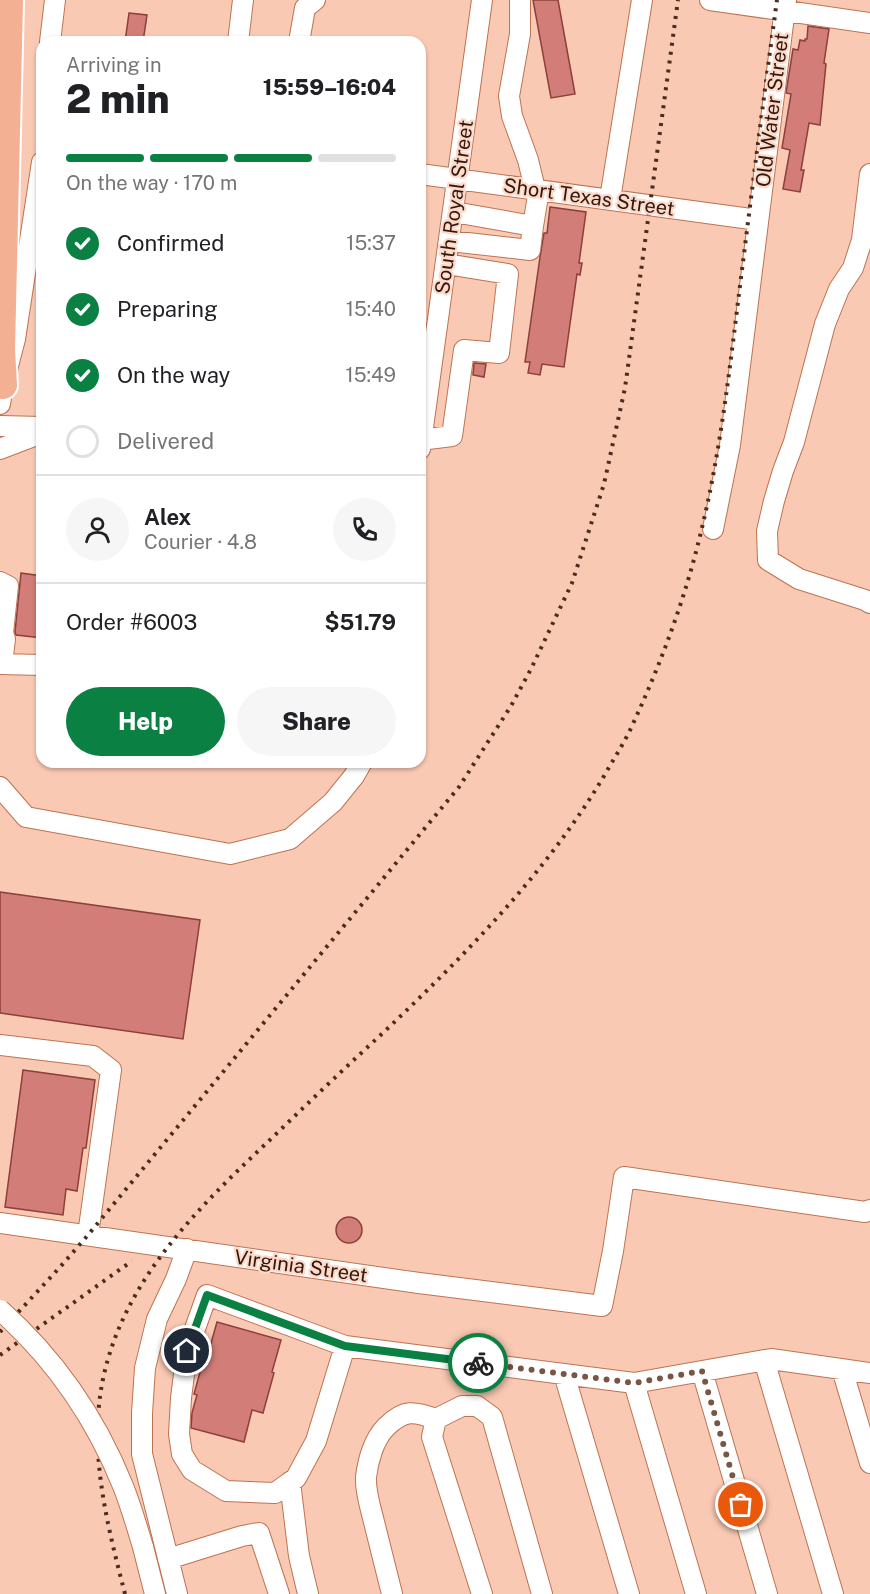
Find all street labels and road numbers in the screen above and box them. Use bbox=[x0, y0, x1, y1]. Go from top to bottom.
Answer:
street label: Old Water Street bbox=[751, 32, 793, 188]
street label: South Royal Street bbox=[430, 118, 478, 296]
street label: Short Texas Street bbox=[502, 173, 676, 221]
street label: Virginia Street bbox=[233, 1245, 369, 1287]

